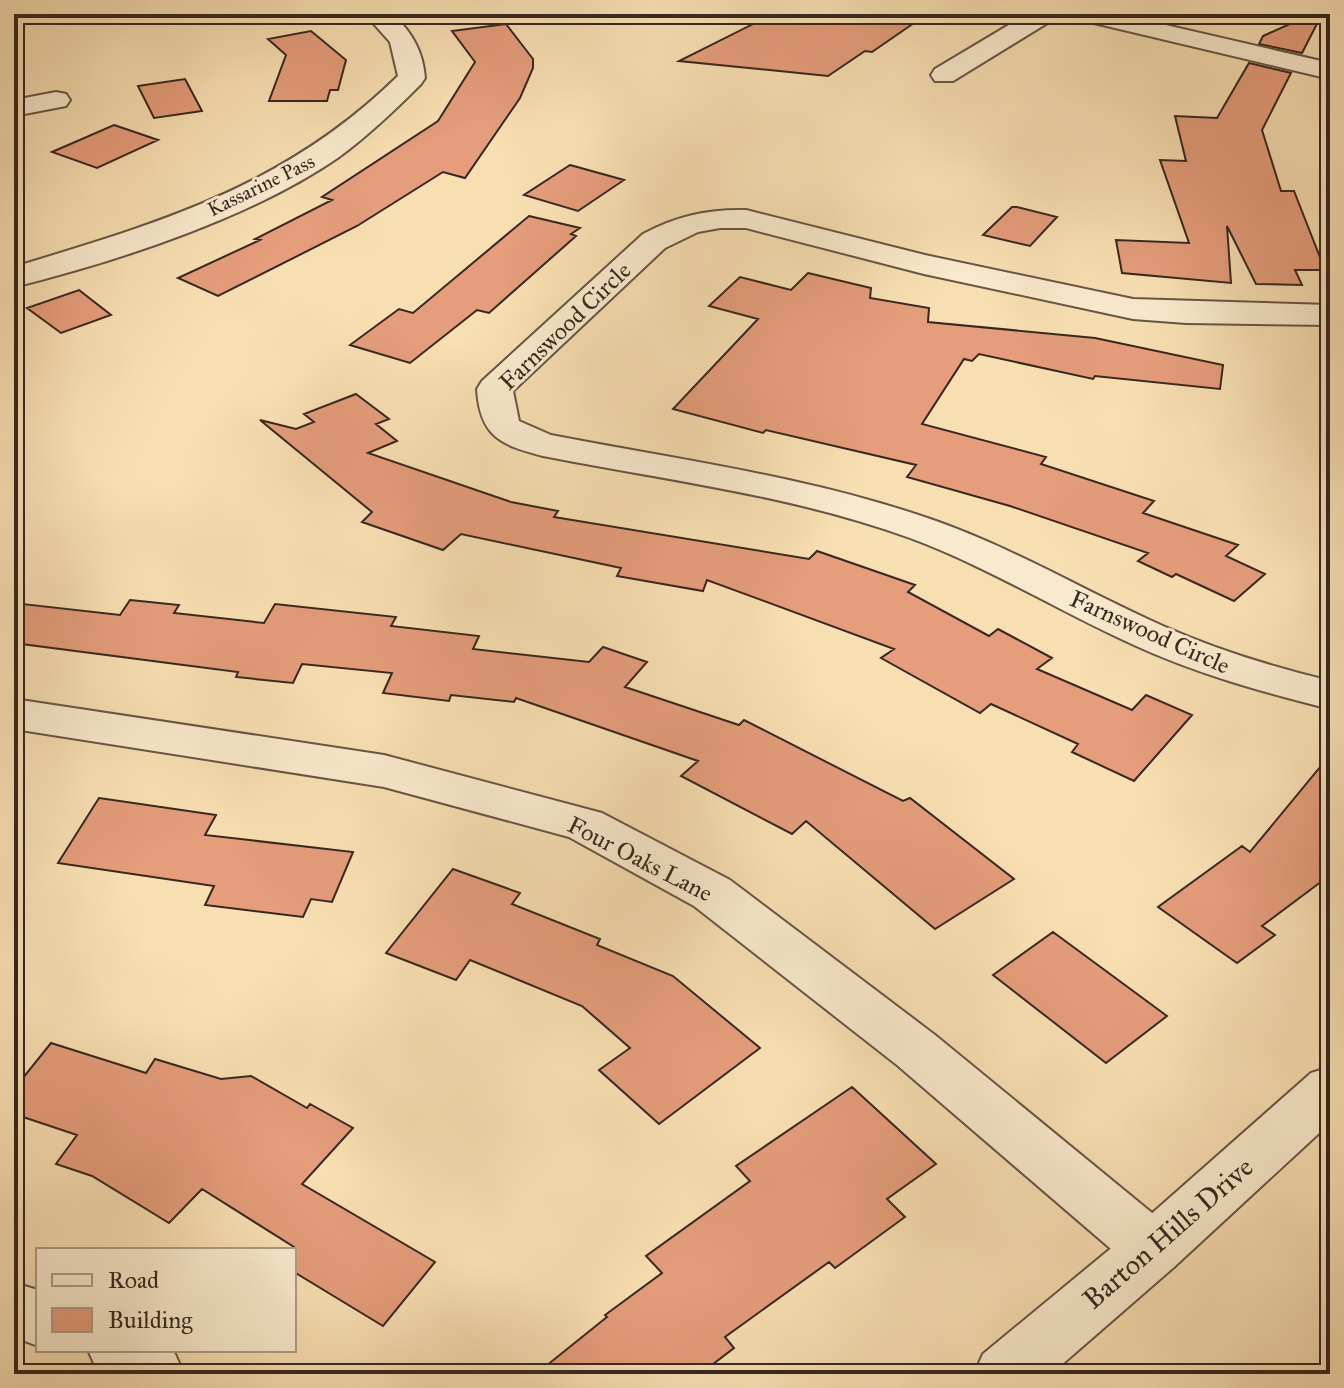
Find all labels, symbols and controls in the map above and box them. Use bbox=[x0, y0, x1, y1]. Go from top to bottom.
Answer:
street label: Kassarine Pass bbox=[203, 149, 319, 221]
street label: Farnswood Circle bbox=[493, 256, 637, 396]
street label: Farnswood Circle bbox=[1065, 583, 1235, 681]
street label: Four Oaks Lane bbox=[562, 810, 718, 908]
street label: Barton Hills Drive bbox=[1076, 1149, 1260, 1317]
legend bbox=[36, 1248, 296, 1352]
text: Road bbox=[108, 1265, 159, 1295]
text: Building bbox=[108, 1305, 193, 1335]

